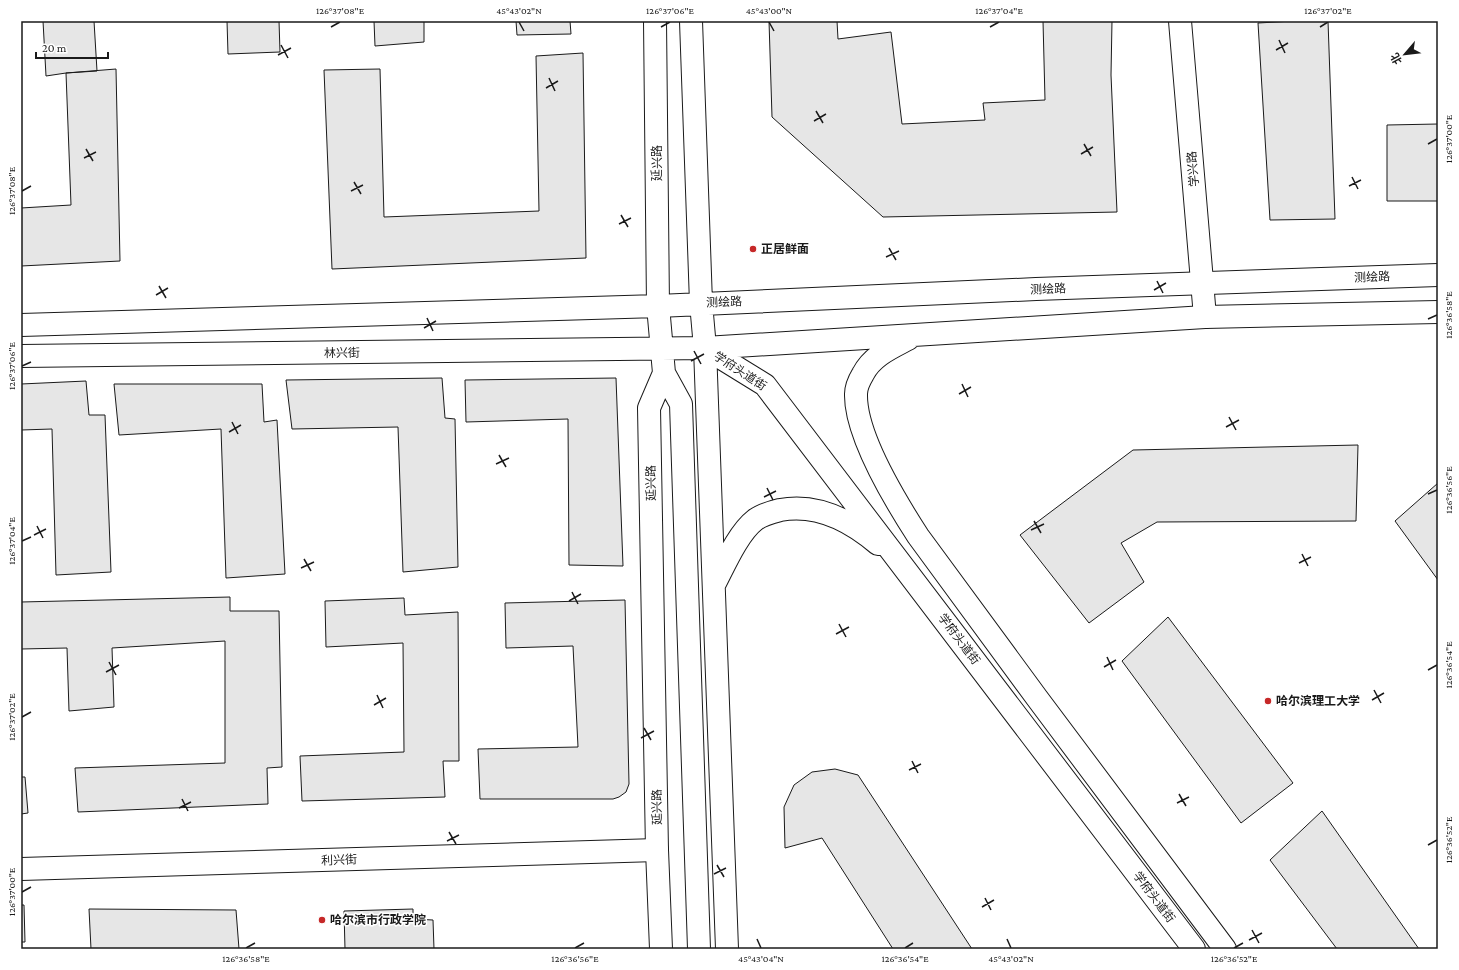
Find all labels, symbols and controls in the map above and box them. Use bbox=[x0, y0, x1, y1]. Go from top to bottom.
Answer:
text: 126°37'08"E bbox=[316, 5, 365, 16]
text: 45°43'02"N bbox=[496, 5, 542, 16]
text: 126°37'06"E bbox=[646, 5, 695, 16]
text: 45°43'00"N bbox=[746, 5, 793, 16]
text: 126°37'04"E bbox=[975, 5, 1023, 16]
text: 126°37'02"E bbox=[1304, 5, 1352, 16]
scale bar bbox=[36, 34, 108, 60]
north arrow bbox=[1385, 34, 1425, 74]
text: 20 m bbox=[42, 41, 67, 55]
text: 北 bbox=[1388, 51, 1404, 66]
text: 126°37'00"E bbox=[1443, 114, 1454, 163]
street label: 延兴路 bbox=[650, 145, 664, 181]
street label: 学兴路 bbox=[1184, 150, 1202, 188]
text: 126°37'08"E bbox=[6, 166, 17, 215]
place label: 正居鲜面 bbox=[761, 242, 809, 256]
marker: 正居鲜面 bbox=[748, 244, 758, 254]
street label: 测绘路 bbox=[1354, 269, 1390, 285]
street label: 测绘路 bbox=[1030, 281, 1066, 297]
text: 126°36'58"E bbox=[1443, 291, 1454, 339]
street label: 测绘路 bbox=[706, 294, 742, 310]
text: 126°37'06"E bbox=[6, 341, 17, 390]
street label: 林兴街 bbox=[324, 346, 360, 360]
street label: 学府头道街 bbox=[711, 349, 769, 393]
street label: 延兴路 bbox=[644, 465, 658, 501]
text: 126°36'56"E bbox=[1443, 466, 1454, 514]
text: 126°37'04"E bbox=[6, 517, 17, 565]
street label: 学府头道街 bbox=[935, 611, 983, 667]
text: 126°36'54"E bbox=[1443, 641, 1454, 689]
text: 126°37'02"E bbox=[6, 693, 17, 741]
place label: 哈尔滨理工大学 bbox=[1276, 694, 1360, 708]
marker: 哈尔滨理工大学 bbox=[1263, 696, 1273, 706]
street label: 延兴路 bbox=[650, 789, 664, 825]
text: 126°36'52"E bbox=[1443, 816, 1454, 863]
street label: 利兴街 bbox=[321, 852, 357, 868]
text: 126°37'00"E bbox=[6, 867, 17, 916]
street label: 学府头道街 bbox=[1130, 869, 1178, 925]
place label: 哈尔滨市行政学院 bbox=[330, 913, 426, 927]
marker: 哈尔滨市行政学院 bbox=[317, 915, 327, 925]
text: 126°36'58"E bbox=[222, 953, 270, 964]
text: 126°36'56"E bbox=[551, 953, 599, 964]
text: 45°43'04"N bbox=[738, 953, 784, 964]
text: 126°36'54"E bbox=[881, 953, 929, 964]
text: 45°43'02"N bbox=[988, 953, 1034, 964]
text: 126°36'52"E bbox=[1211, 953, 1258, 964]

